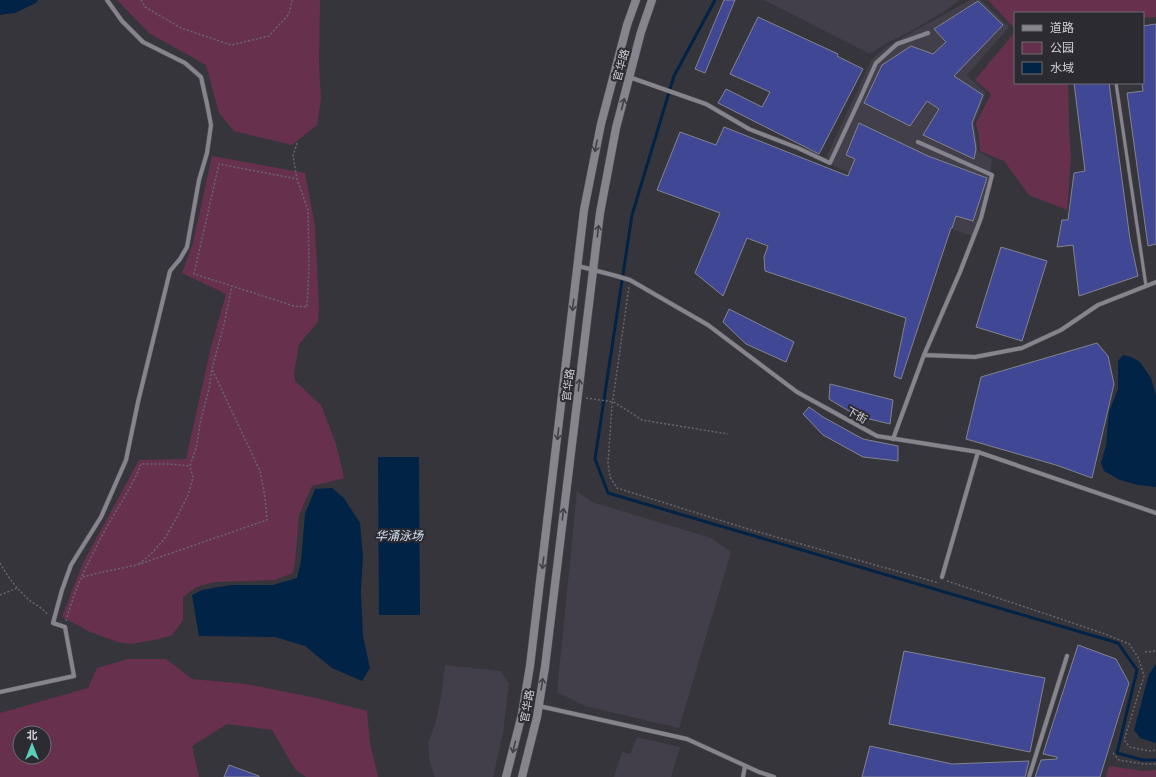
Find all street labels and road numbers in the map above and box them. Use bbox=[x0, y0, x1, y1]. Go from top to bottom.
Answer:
street label: 官华路 bbox=[610, 47, 632, 83]
street label: 官华路 bbox=[559, 368, 577, 402]
street label: 下街 bbox=[844, 404, 870, 426]
street label: 官华路 bbox=[517, 689, 537, 723]

